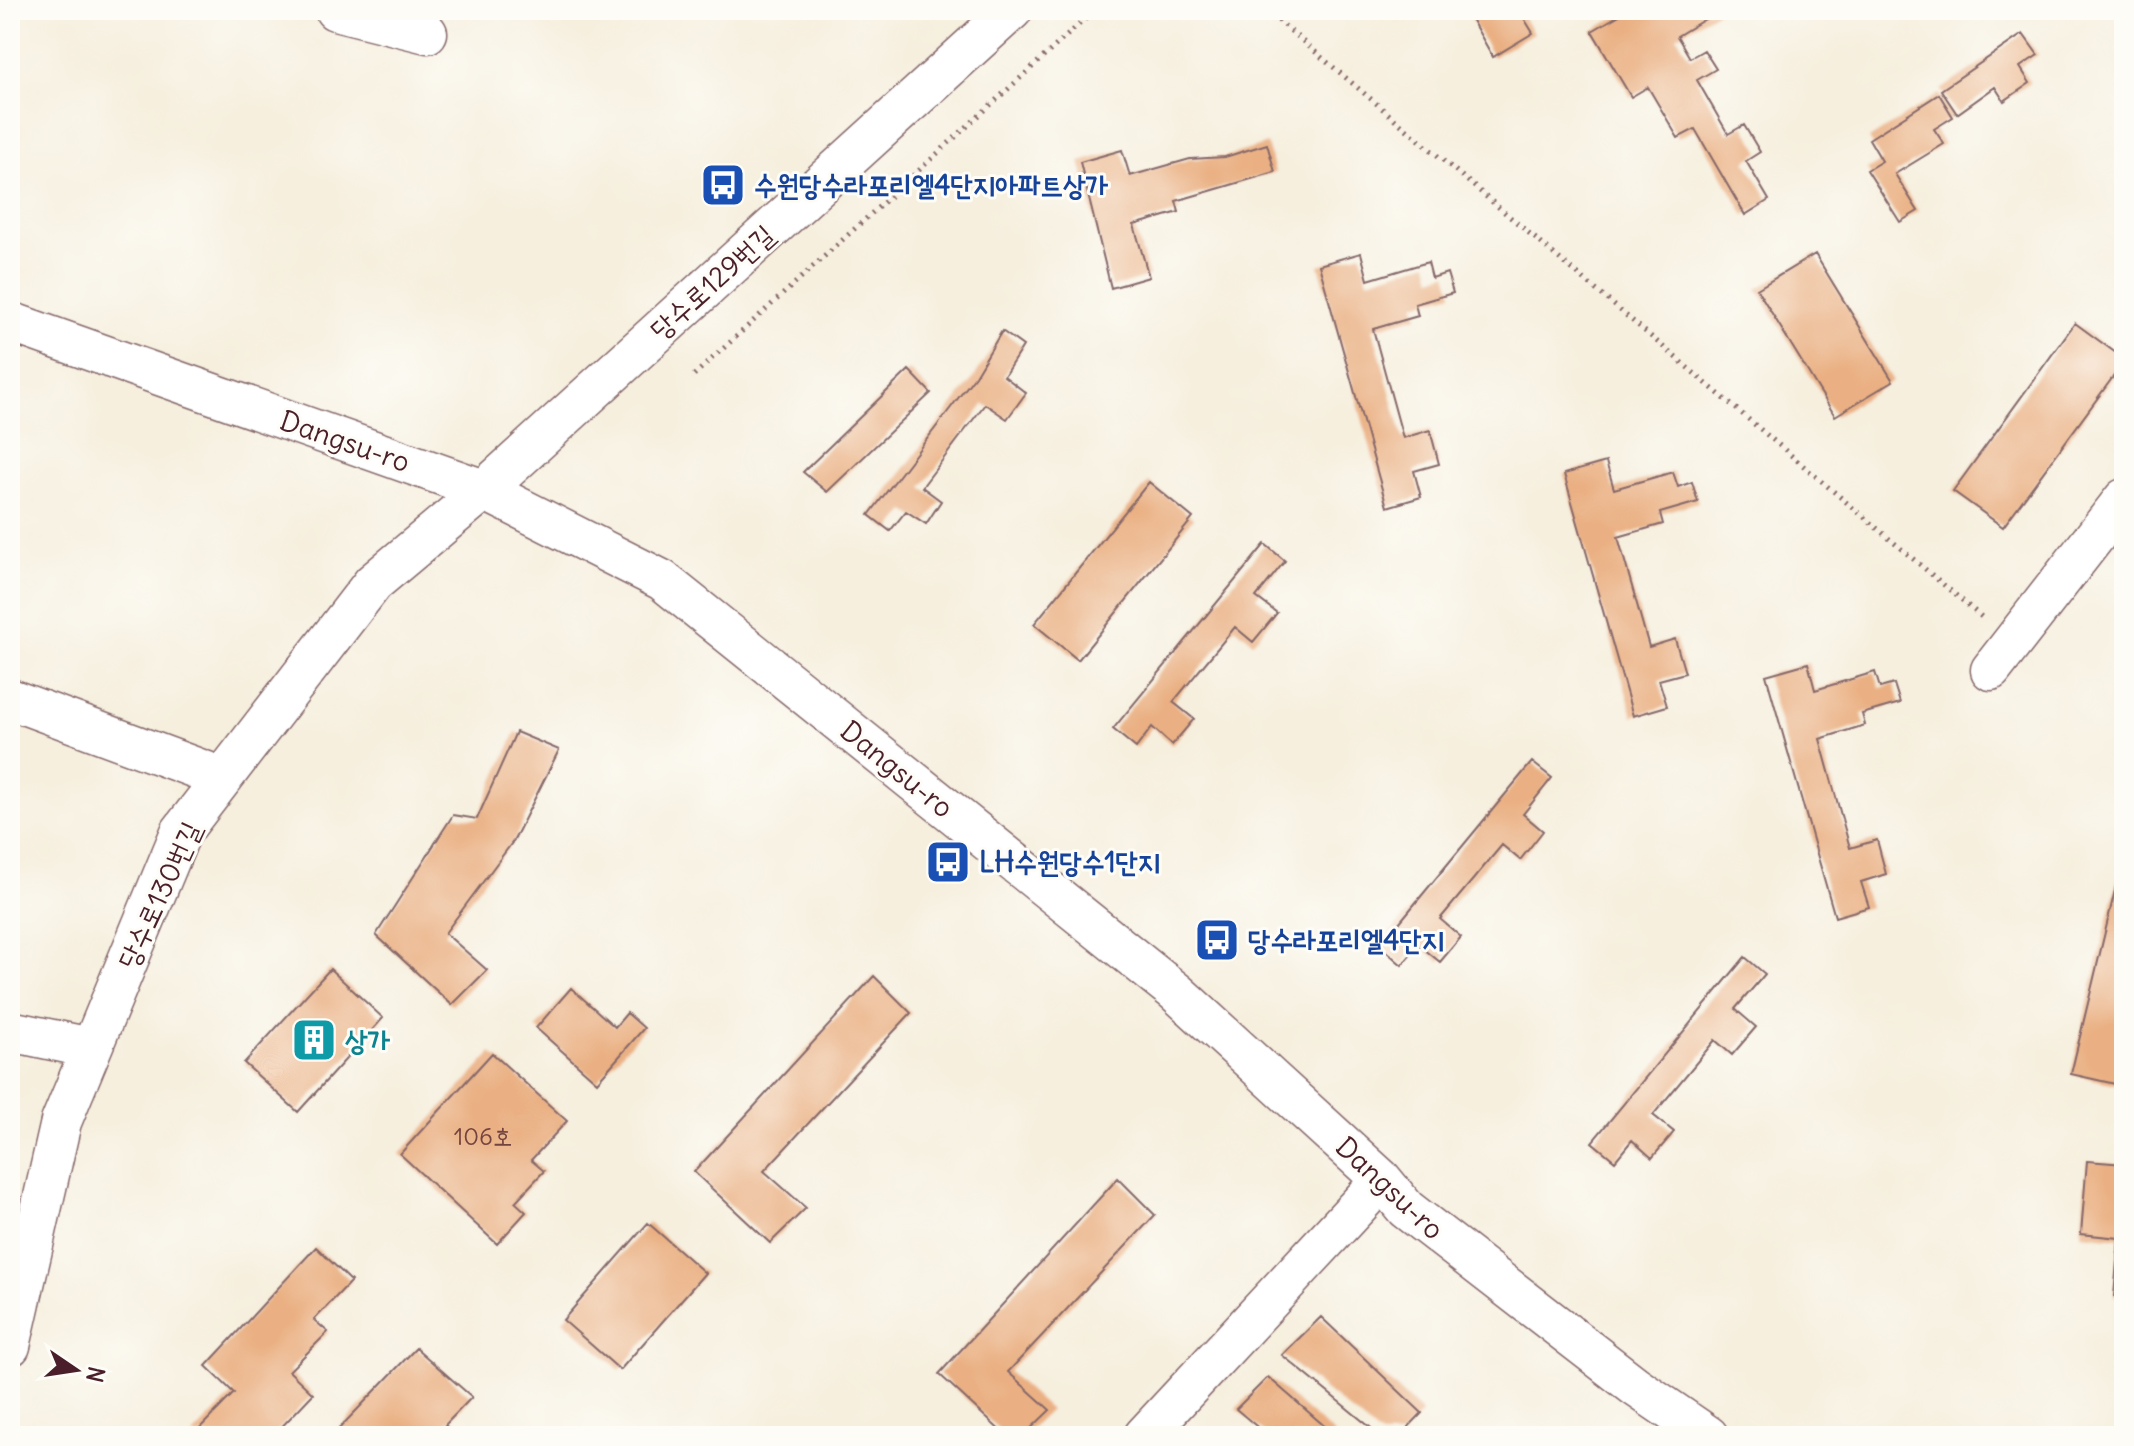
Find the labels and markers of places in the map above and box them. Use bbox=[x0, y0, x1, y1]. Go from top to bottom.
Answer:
bus stop icon: 수원당수라포리엘4단지아파트상가 bbox=[699, 161, 747, 209]
place label: 수원당수라포리엘4단지아파트상가 bbox=[754, 167, 1109, 203]
bus stop icon: LH수원당수1단지 bbox=[924, 838, 972, 886]
place label: LH수원당수1단지 bbox=[979, 844, 1161, 880]
bus stop icon: 당수라포리엘4단지 bbox=[1193, 916, 1241, 964]
place label: 당수라포리엘4단지 bbox=[1248, 922, 1444, 958]
building icon: 상가 bbox=[290, 1016, 338, 1064]
place label: 상가 bbox=[345, 1022, 391, 1058]

